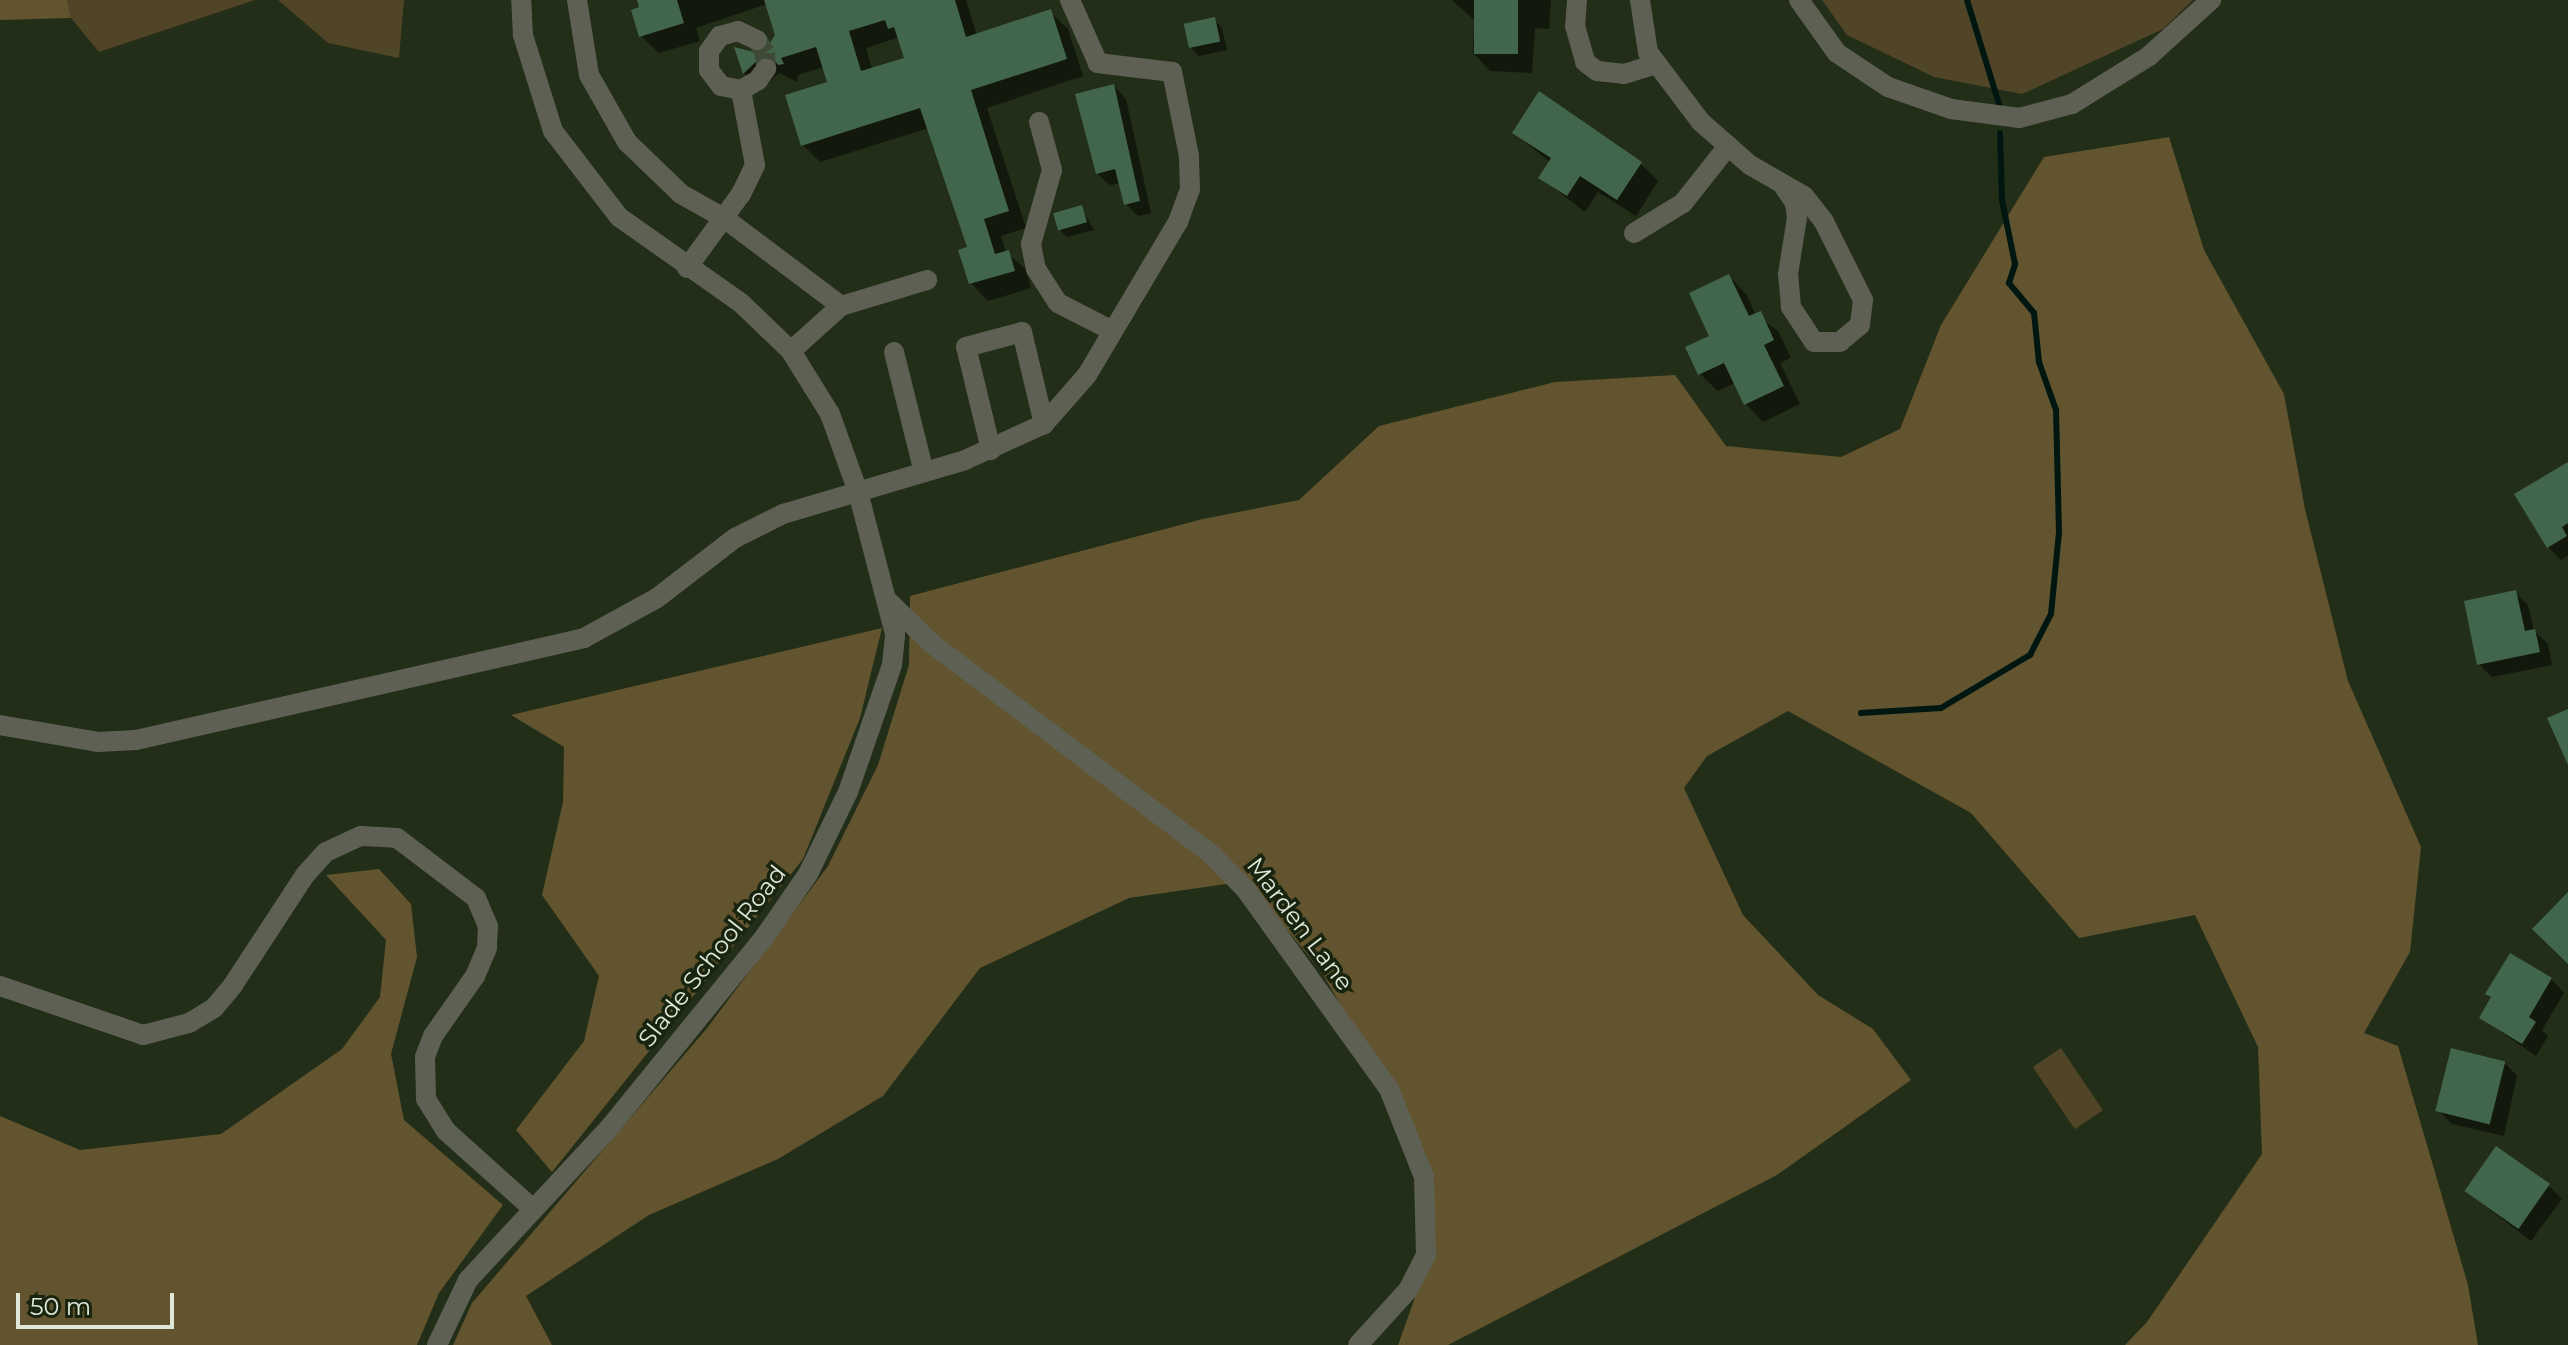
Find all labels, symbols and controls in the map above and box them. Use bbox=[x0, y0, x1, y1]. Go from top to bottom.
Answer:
street label: Marden Lane bbox=[1241, 852, 1359, 996]
street label: Slade School Road bbox=[632, 860, 792, 1052]
scale bar bbox=[20, 1277, 178, 1327]
text: 50 m bbox=[30, 1292, 91, 1321]

